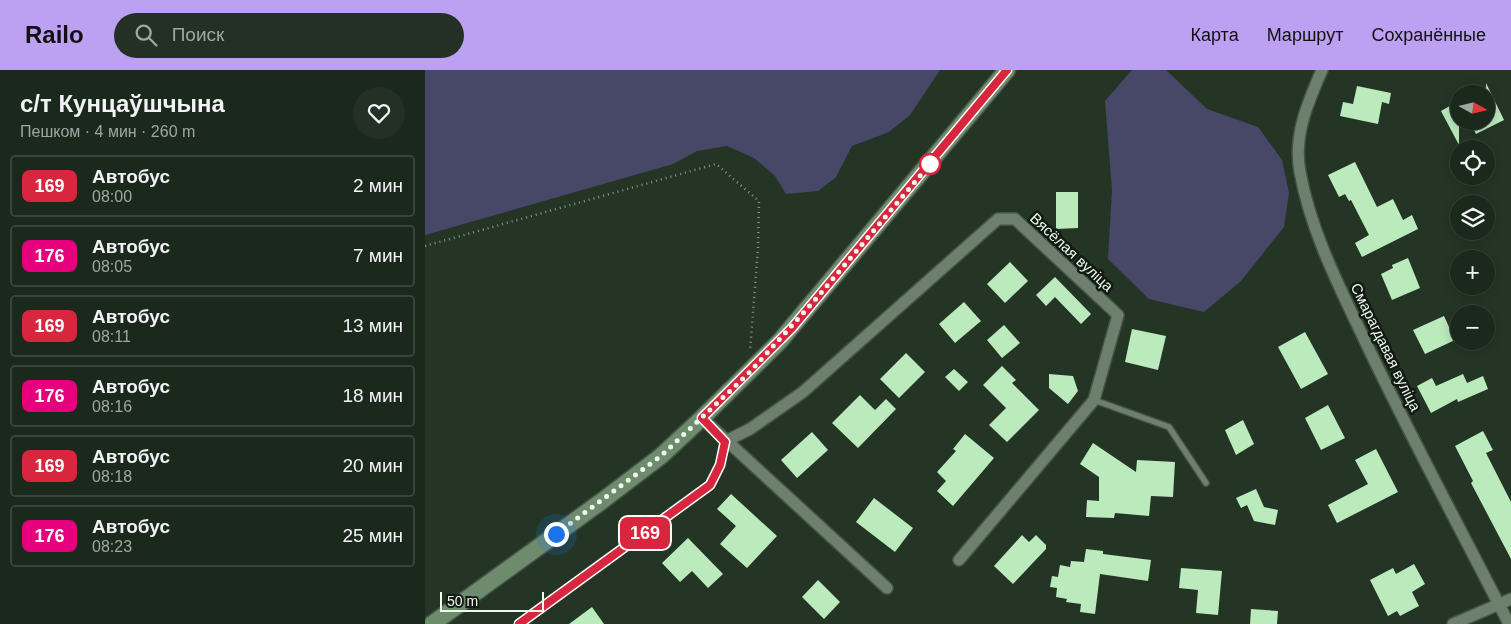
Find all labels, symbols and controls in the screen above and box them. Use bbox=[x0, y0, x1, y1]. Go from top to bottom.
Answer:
search box bbox=[114, 13, 464, 58]
text: Railo bbox=[25, 21, 84, 48]
icon: search bbox=[132, 21, 160, 49]
text: Поиск bbox=[172, 24, 224, 45]
text: Карта bbox=[1191, 25, 1239, 45]
text: Маршрут bbox=[1267, 25, 1343, 45]
text: Сохранённые bbox=[1371, 25, 1486, 45]
north arrow bbox=[1450, 85, 1495, 130]
map controls bbox=[1450, 85, 1495, 350]
button: heart bbox=[353, 87, 405, 139]
text: с/т Кунцаўшчына bbox=[20, 90, 225, 117]
text: Пешком · 4 мин · 260 m bbox=[20, 123, 195, 140]
button: locate bbox=[1450, 140, 1495, 185]
unlabelled marker bbox=[919, 153, 941, 175]
text: Автобус bbox=[92, 166, 170, 187]
text: 2 мин bbox=[353, 175, 403, 196]
text: 169 bbox=[34, 176, 65, 196]
text: 08:00 bbox=[92, 188, 132, 205]
button: layers bbox=[1450, 195, 1495, 240]
street label: Вясёлая вуліца bbox=[1027, 209, 1117, 295]
text: Автобус bbox=[92, 236, 170, 257]
text: 7 мин bbox=[353, 245, 403, 266]
text: 176 bbox=[34, 246, 65, 266]
button: + bbox=[1450, 250, 1495, 295]
text: 08:05 bbox=[92, 258, 132, 275]
street label: Смарагдавая вуліца bbox=[1348, 280, 1425, 414]
button: − bbox=[1450, 305, 1495, 350]
text: Автобус bbox=[92, 306, 170, 327]
text: 13 мин bbox=[342, 315, 403, 336]
text: 169 bbox=[34, 316, 65, 336]
text: 08:11 bbox=[92, 328, 131, 345]
text: Автобус bbox=[92, 376, 170, 397]
text: 18 мин bbox=[342, 385, 403, 406]
text: 176 bbox=[34, 386, 65, 406]
text: 08:16 bbox=[92, 398, 132, 415]
text: Автобус bbox=[92, 446, 170, 467]
text: 20 мин bbox=[342, 455, 403, 476]
text: 169 bbox=[34, 456, 65, 476]
text: 08:18 bbox=[92, 468, 132, 485]
text: Автобус bbox=[92, 516, 170, 537]
line badge: 169 bbox=[616, 517, 674, 549]
your location bbox=[544, 522, 569, 547]
text: 169 bbox=[630, 523, 660, 543]
text: 25 мин bbox=[342, 525, 403, 546]
text: 176 bbox=[34, 526, 65, 546]
text: 08:23 bbox=[92, 538, 132, 555]
scale bar bbox=[440, 589, 544, 612]
text: 50 m bbox=[447, 593, 478, 609]

